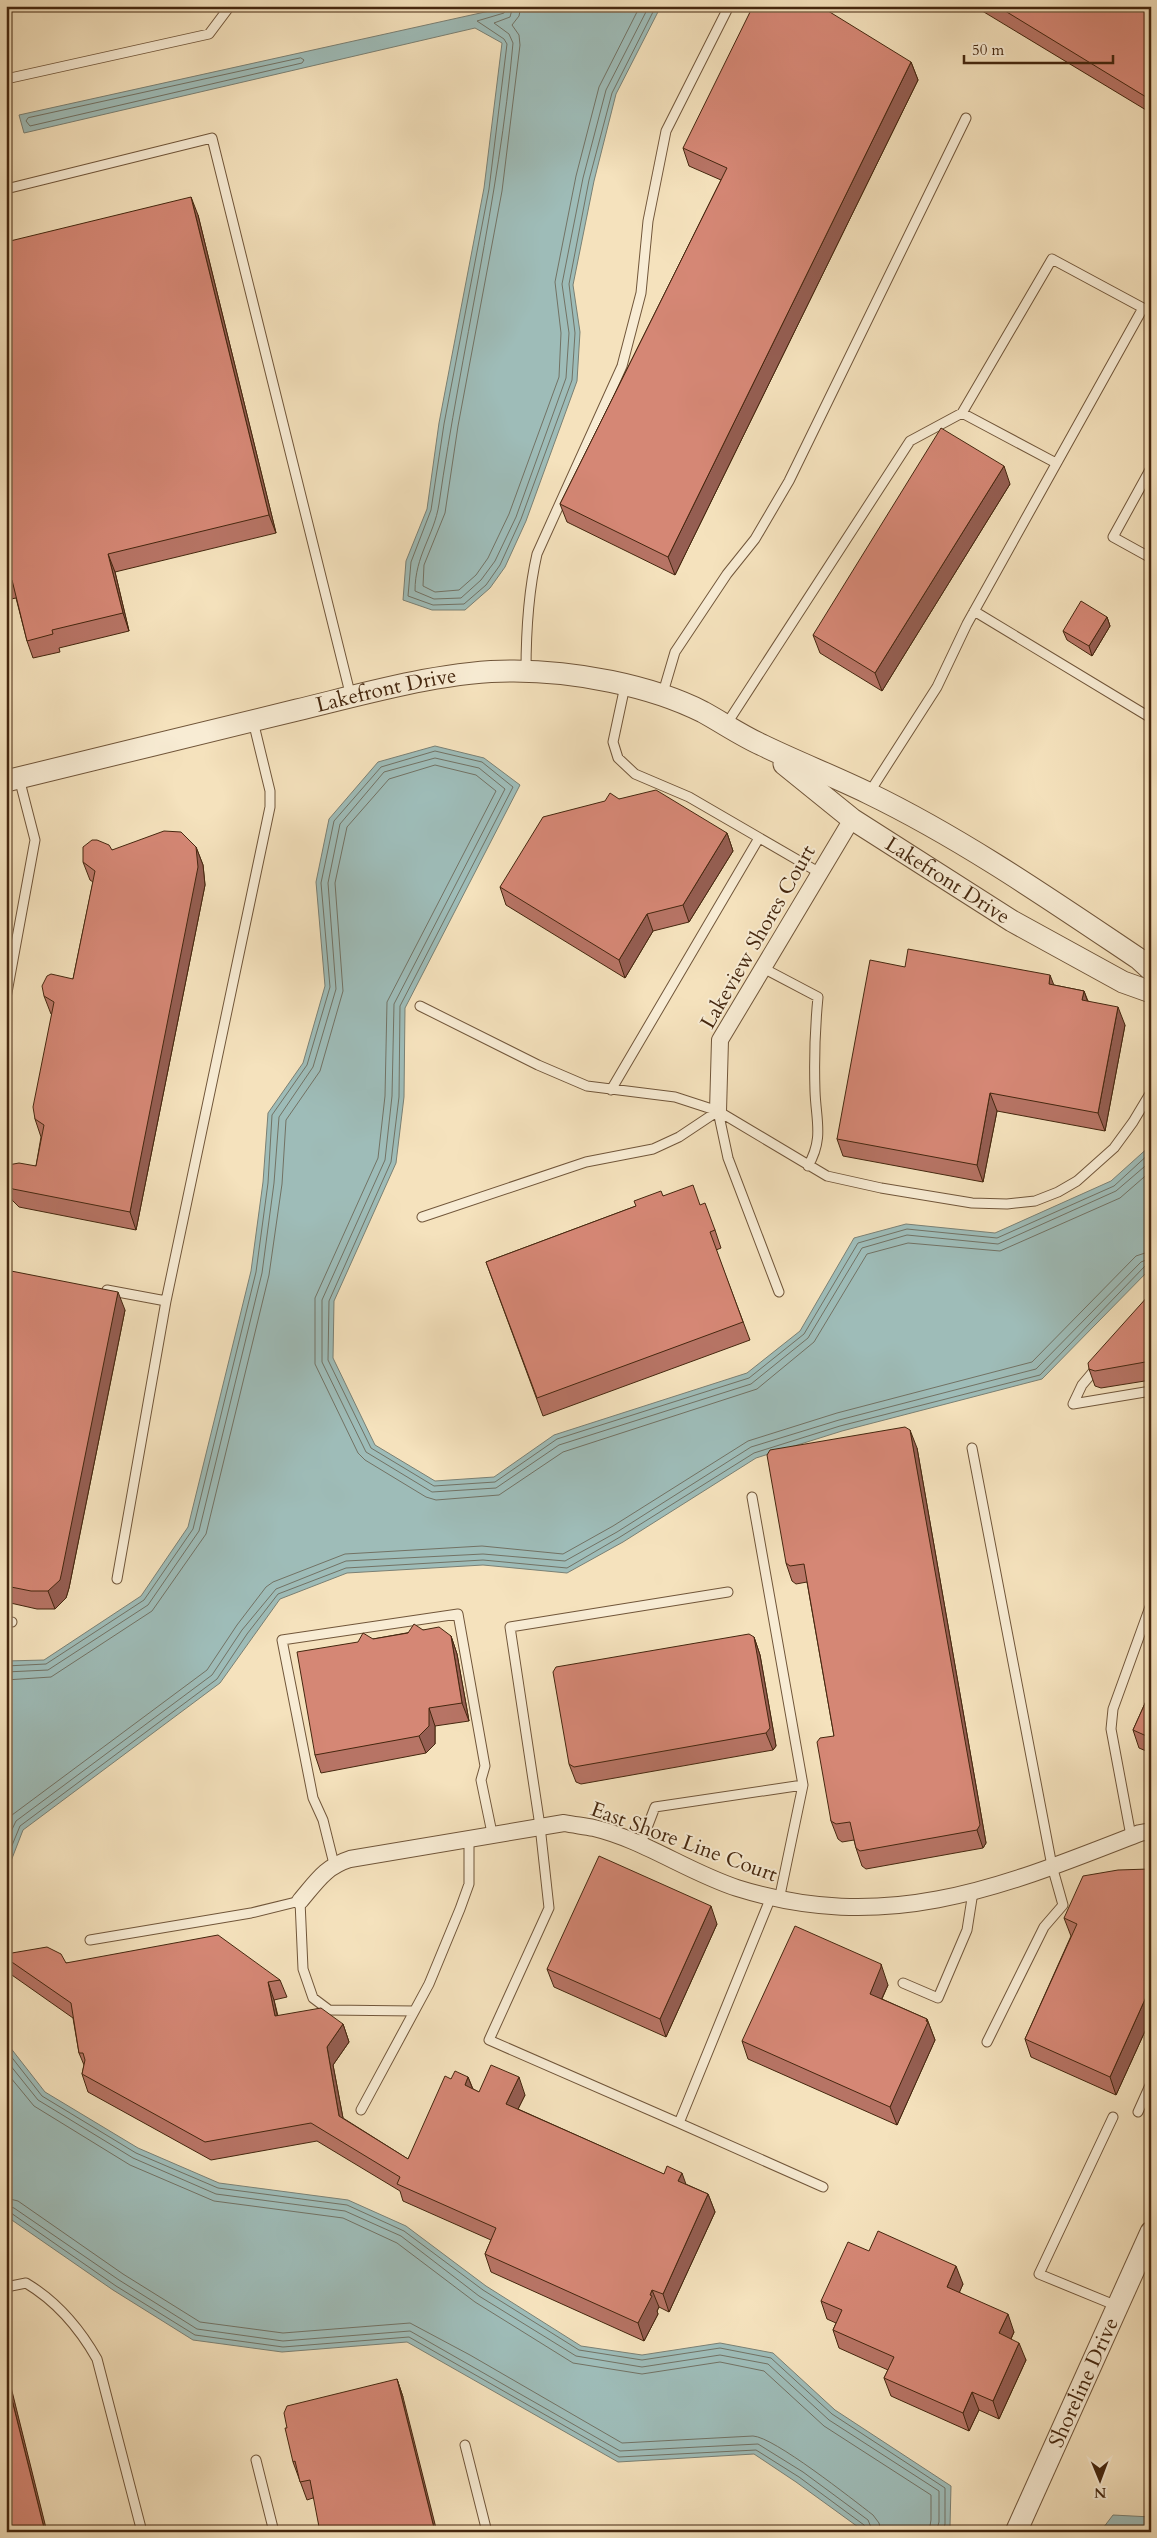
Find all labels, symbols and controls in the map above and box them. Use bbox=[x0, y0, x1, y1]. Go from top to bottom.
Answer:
scale bar bbox=[964, 32, 1113, 64]
text: 50 m bbox=[972, 40, 1004, 60]
street label: Lakefront Drive bbox=[313, 661, 458, 719]
street label: Lakefront Drive bbox=[880, 829, 1016, 931]
street label: Lakeview Shores Court bbox=[694, 840, 823, 1034]
street label: East Shore Line Court bbox=[587, 1795, 782, 1889]
street label: Shoreline Drive bbox=[1041, 2313, 1125, 2452]
north arrow bbox=[1074, 2456, 1124, 2506]
text: N bbox=[1094, 2483, 1106, 2502]

